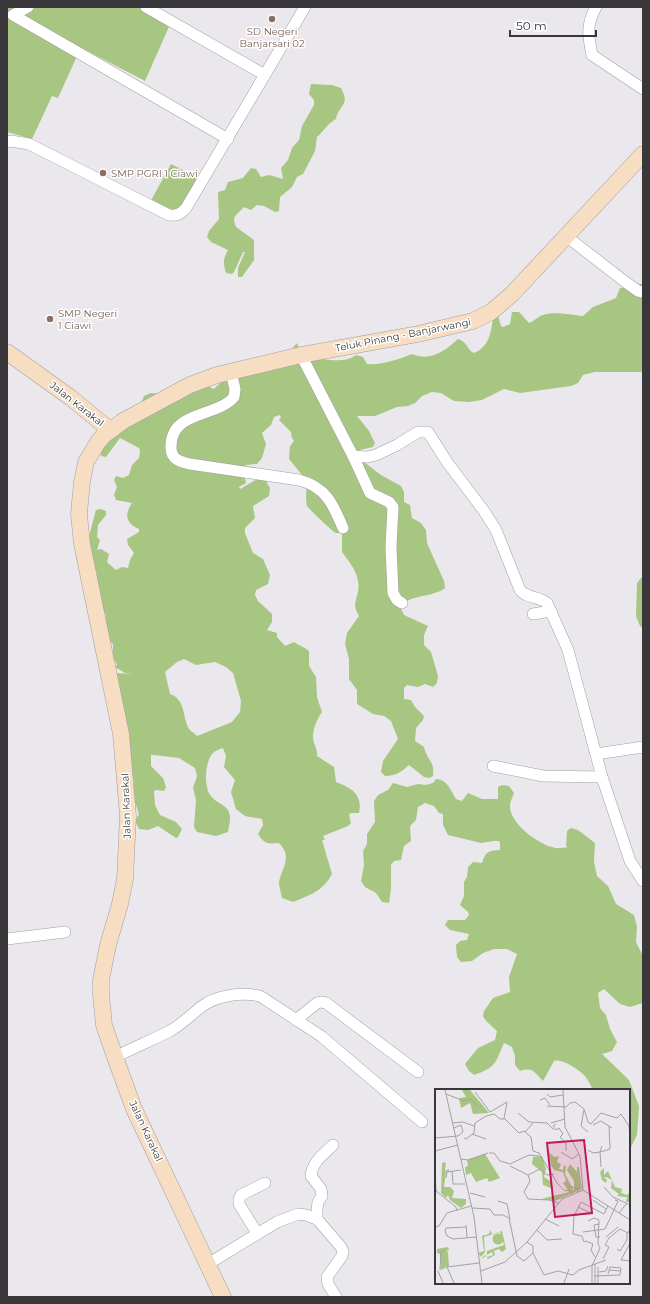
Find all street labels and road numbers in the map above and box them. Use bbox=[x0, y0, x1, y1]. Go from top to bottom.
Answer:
street label: Teluk Pinang - Banjarwangi bbox=[334, 315, 472, 355]
street label: Jalan Karakal bbox=[46, 378, 107, 429]
street label: Jalan Karakal bbox=[118, 773, 134, 840]
street label: Jalan Karakal bbox=[126, 1098, 166, 1164]

